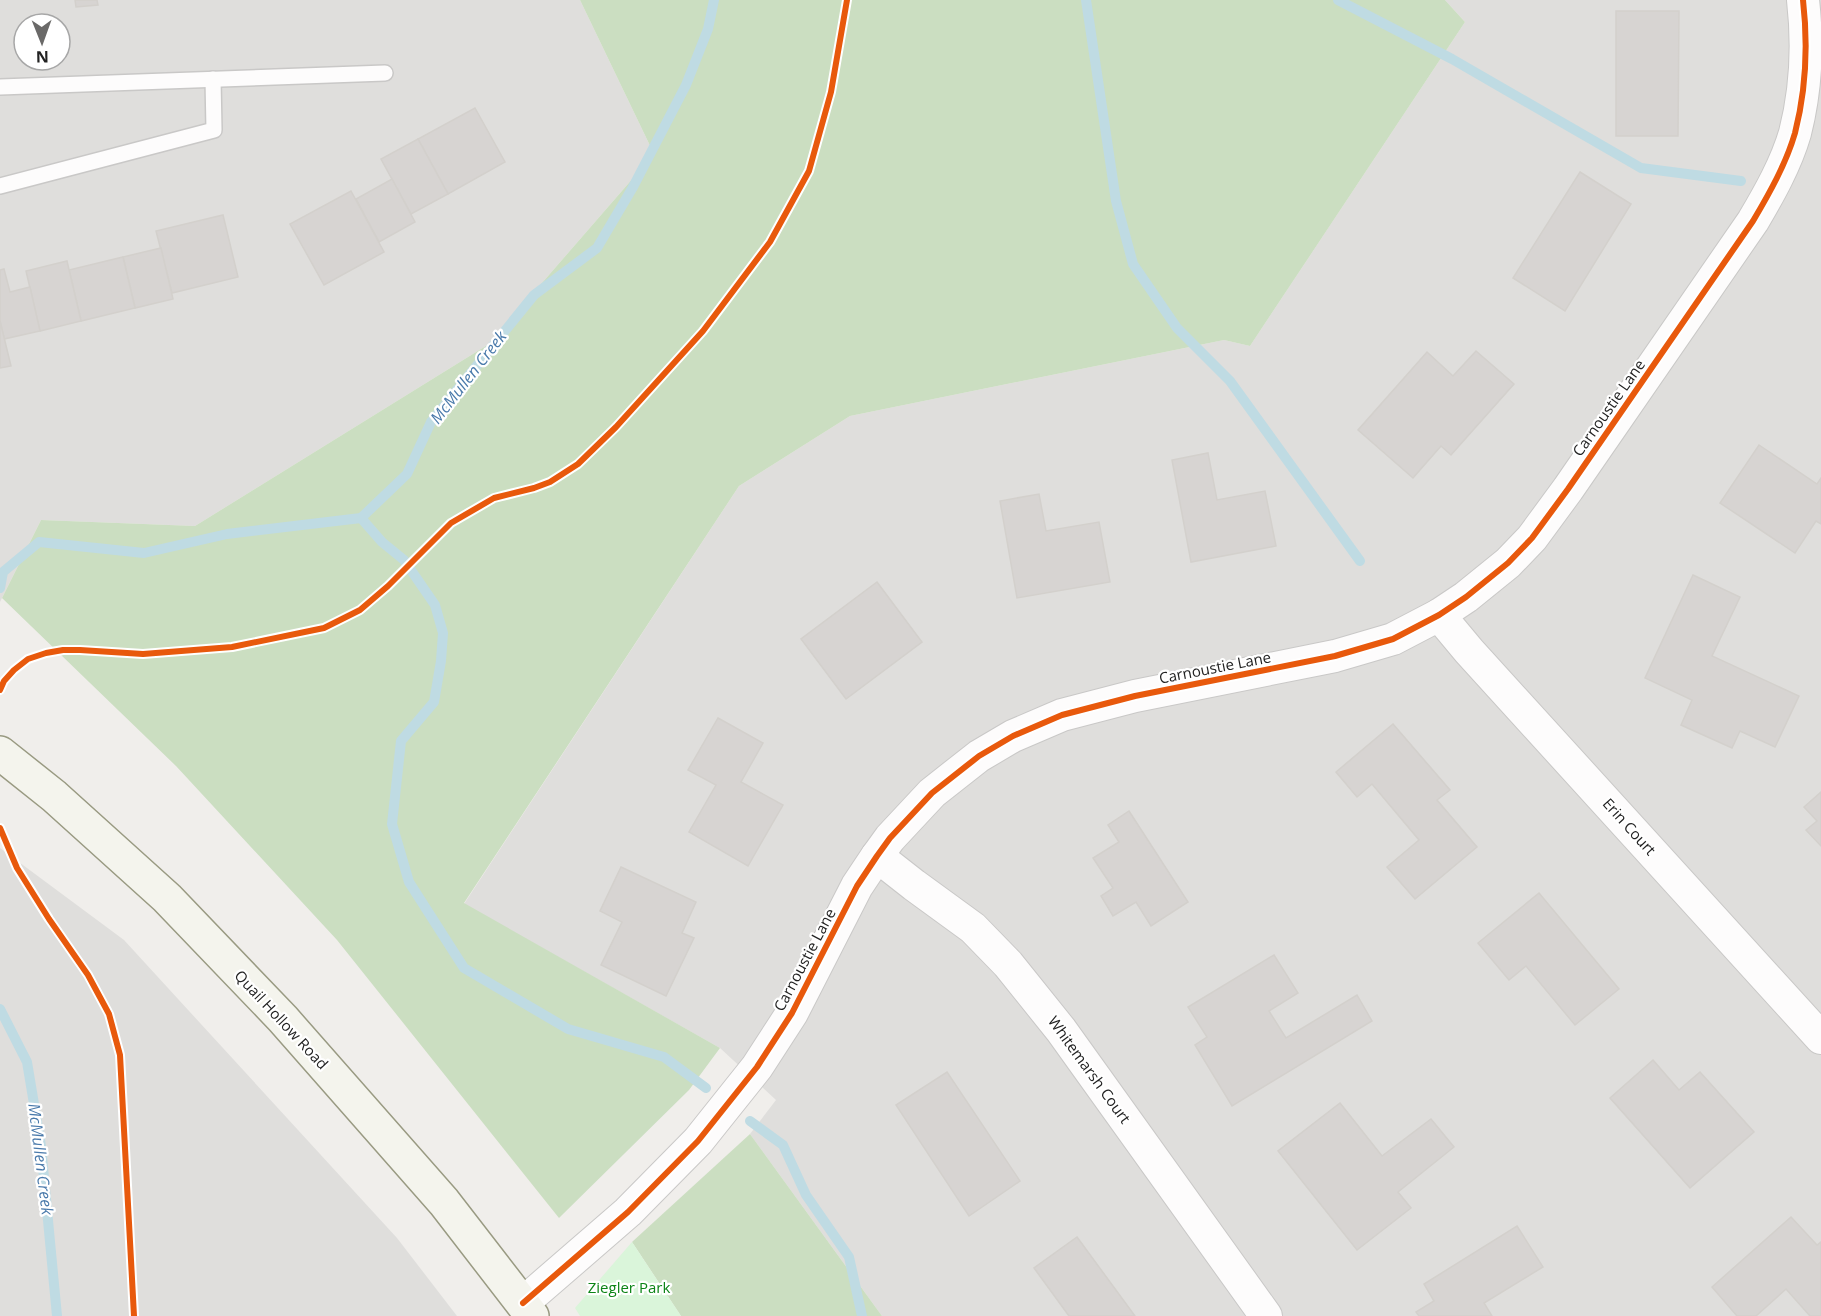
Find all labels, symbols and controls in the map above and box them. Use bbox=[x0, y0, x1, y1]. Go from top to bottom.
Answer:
north arrow bbox=[12, 12, 72, 72]
text: N bbox=[36, 46, 49, 68]
water label: McMullen Creek bbox=[425, 325, 512, 428]
street label: Carnoustie Lane bbox=[1567, 355, 1649, 460]
street label: Carnoustie Lane bbox=[1157, 646, 1273, 688]
street label: Erin Court bbox=[1599, 793, 1661, 859]
street label: Carnoustie Lane bbox=[769, 905, 840, 1014]
street label: Quail Hollow Road bbox=[231, 965, 333, 1073]
street label: Whitemarsh Court bbox=[1044, 1012, 1136, 1127]
water label: McMullen Creek bbox=[23, 1102, 59, 1217]
park label: Ziegler Park bbox=[588, 1277, 670, 1297]

